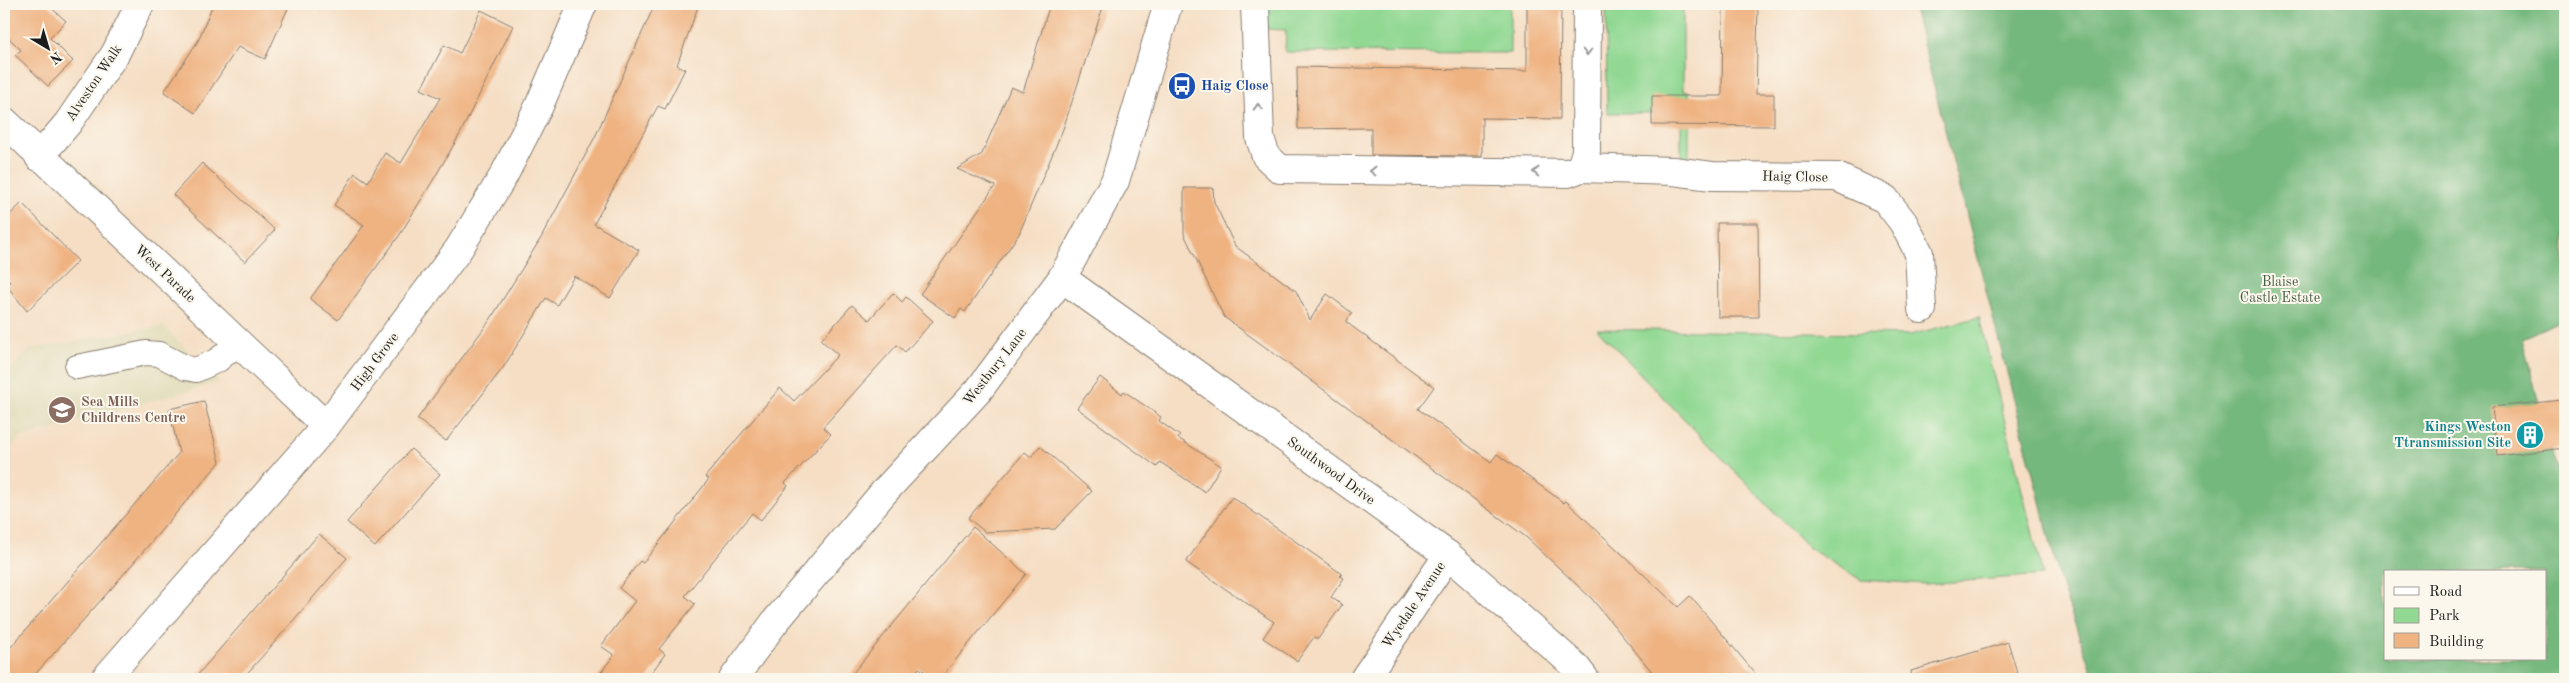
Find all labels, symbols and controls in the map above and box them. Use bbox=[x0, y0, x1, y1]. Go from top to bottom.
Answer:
north arrow bbox=[22, 22, 72, 72]
street label: Alveston Walk bbox=[63, 42, 125, 124]
text: N bbox=[47, 49, 64, 66]
one-way arrow bbox=[1582, 49, 1592, 57]
bus stop icon: Haig Close bbox=[1167, 71, 1197, 101]
place label: Haig Close bbox=[1201, 79, 1269, 93]
one-way arrow bbox=[1253, 103, 1264, 111]
one-way arrow bbox=[1369, 165, 1377, 176]
one-way arrow bbox=[1531, 167, 1539, 178]
street label: Haig Close bbox=[1762, 169, 1828, 185]
street label: West Parade bbox=[132, 243, 198, 305]
park label: Blaise Castle Estate bbox=[2240, 275, 2320, 305]
street label: Westbury Lane bbox=[961, 326, 1029, 408]
street label: High Grove bbox=[349, 330, 401, 394]
school or university icon: Sea Mills Childrens Centre bbox=[47, 395, 77, 425]
place label: Sea Mills Childrens Centre bbox=[81, 395, 186, 425]
place label: Kings Weston Ttransmission Site bbox=[2394, 420, 2511, 450]
building icon: Kings Weston Ttransmission Site bbox=[2515, 420, 2545, 450]
street label: Southwood Drive bbox=[1285, 435, 1377, 507]
street label: Wyedale Avenue bbox=[1380, 559, 1448, 651]
legend bbox=[2384, 570, 2546, 660]
text: Road bbox=[2429, 585, 2463, 600]
text: Park bbox=[2429, 609, 2460, 624]
text: Building bbox=[2429, 635, 2484, 650]

